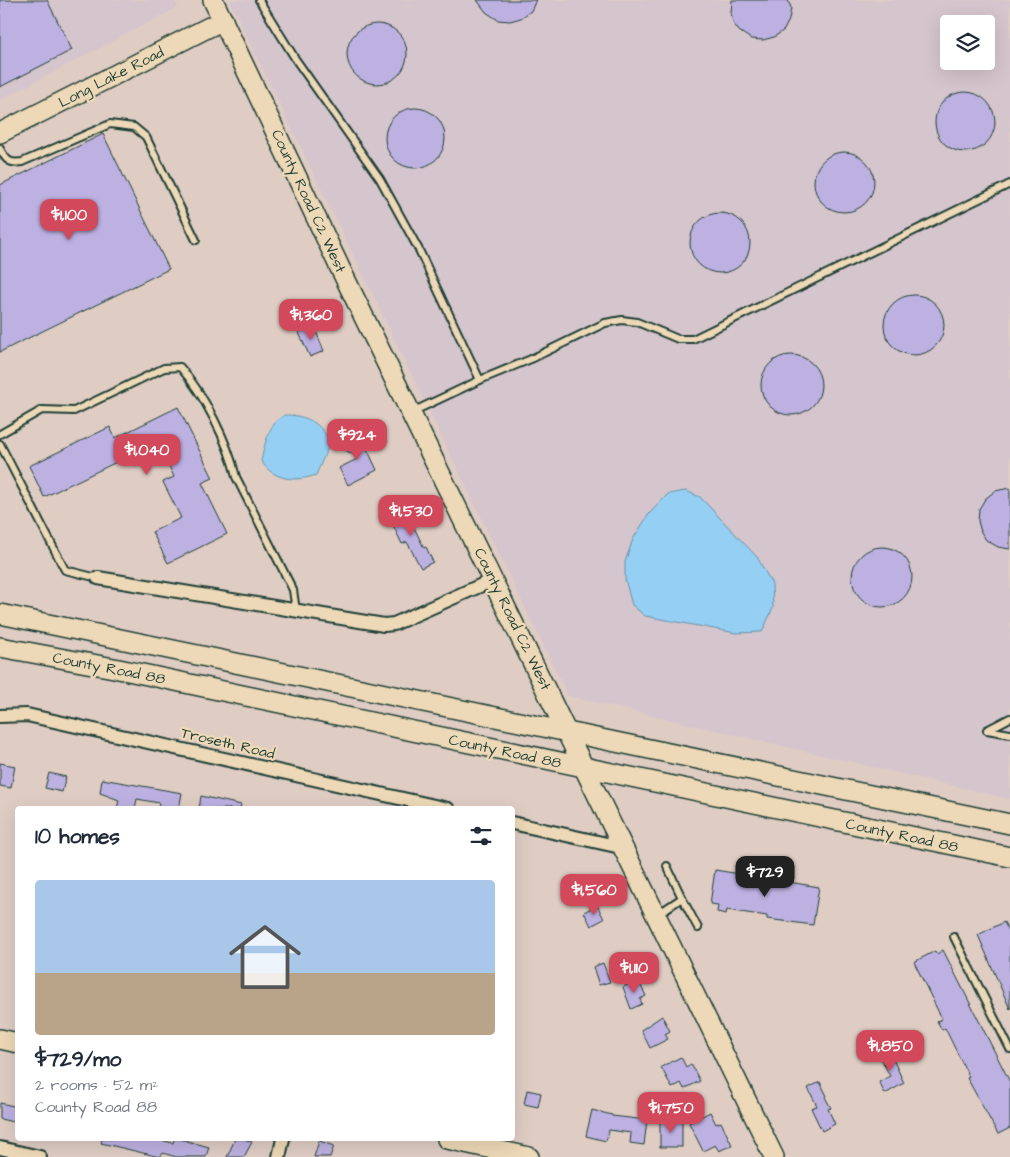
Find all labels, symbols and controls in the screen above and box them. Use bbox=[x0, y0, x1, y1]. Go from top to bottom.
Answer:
map controls bbox=[940, 15, 995, 70]
button: layers bbox=[940, 15, 995, 70]
street label: Long Lake Road bbox=[55, 42, 168, 114]
street label: County Road C2 West bbox=[265, 126, 351, 277]
pin: $1,100 bbox=[28, 198, 110, 241]
text: $1,100 bbox=[51, 204, 87, 226]
pin: $1,360 bbox=[270, 298, 352, 341]
text: $1,360 bbox=[290, 304, 332, 326]
pin: $924 bbox=[327, 418, 387, 461]
text: $924 bbox=[338, 424, 376, 446]
pin: $1,040 bbox=[106, 434, 188, 476]
text: $1,040 bbox=[125, 439, 169, 461]
pin: $1,530 bbox=[370, 494, 452, 537]
text: $1,530 bbox=[389, 500, 433, 522]
street label: County Road C2 West bbox=[468, 545, 556, 694]
street label: County Road 88 bbox=[51, 647, 167, 691]
street label: Troseth Road bbox=[179, 722, 277, 765]
street label: County Road 88 bbox=[447, 729, 563, 775]
street label: County Road 88 bbox=[844, 813, 960, 859]
text: 10 homes bbox=[35, 822, 120, 851]
icon: filters bbox=[467, 822, 495, 850]
pin: $729 bbox=[735, 856, 795, 898]
text: $729 bbox=[746, 861, 784, 883]
pin: $1,560 bbox=[553, 874, 635, 916]
text: $1,560 bbox=[571, 879, 617, 901]
icon: home bbox=[220, 912, 310, 1002]
pin: $1,110 bbox=[593, 952, 675, 994]
text: $1,110 bbox=[620, 957, 648, 979]
pin: $1,850 bbox=[849, 1030, 931, 1072]
text: $1,850 bbox=[867, 1035, 913, 1057]
text: $729/mo bbox=[35, 1045, 121, 1074]
text: 2 rooms · 52 m² bbox=[35, 1074, 158, 1096]
pin: $1,750 bbox=[630, 1092, 712, 1134]
text: County Road 88 bbox=[35, 1096, 157, 1118]
text: $1,750 bbox=[648, 1097, 694, 1119]

